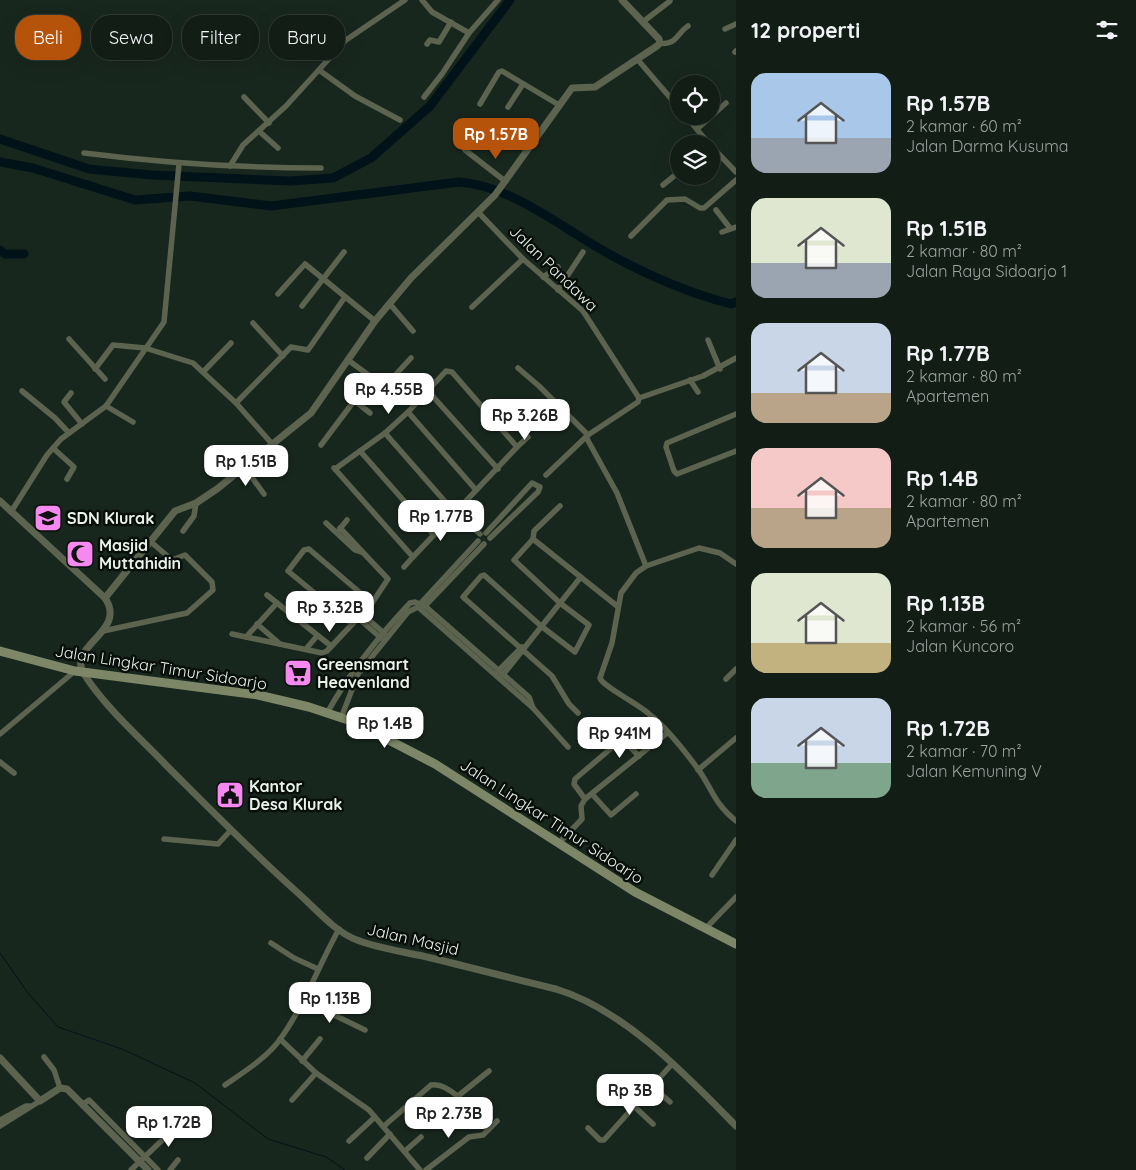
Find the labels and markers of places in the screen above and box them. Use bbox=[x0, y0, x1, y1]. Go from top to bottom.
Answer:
pin: Rp 1.57B bbox=[444, 118, 548, 160]
pin: Rp 4.55B bbox=[337, 372, 441, 415]
pin: Rp 3.26B bbox=[473, 398, 577, 441]
pin: Rp 1.51B bbox=[194, 444, 298, 487]
pin: Rp 1.77B bbox=[389, 500, 493, 542]
school or university icon: SDN Klurak bbox=[33, 503, 63, 533]
place label: SDN Klurak bbox=[67, 508, 154, 528]
place label: Masjid Muttahidin bbox=[99, 535, 181, 573]
mosque icon: Masjid Muttahidin bbox=[65, 539, 95, 569]
pin: Rp 3.32B bbox=[278, 590, 382, 633]
place label: Greensmart Heavenland bbox=[317, 654, 410, 692]
supermarket icon: Greensmart Heavenland bbox=[283, 658, 313, 688]
pin: Rp 1.4B bbox=[339, 706, 431, 749]
pin: Rp 941M bbox=[574, 716, 666, 759]
place label: Kantor Desa Klurak bbox=[249, 776, 342, 814]
public building icon: Kantor Desa Klurak bbox=[215, 780, 245, 810]
pin: Rp 1.13B bbox=[278, 982, 382, 1024]
pin: Rp 3B bbox=[595, 1074, 665, 1116]
pin: Rp 2.73B bbox=[397, 1096, 501, 1139]
pin: Rp 1.72B bbox=[117, 1106, 221, 1148]

